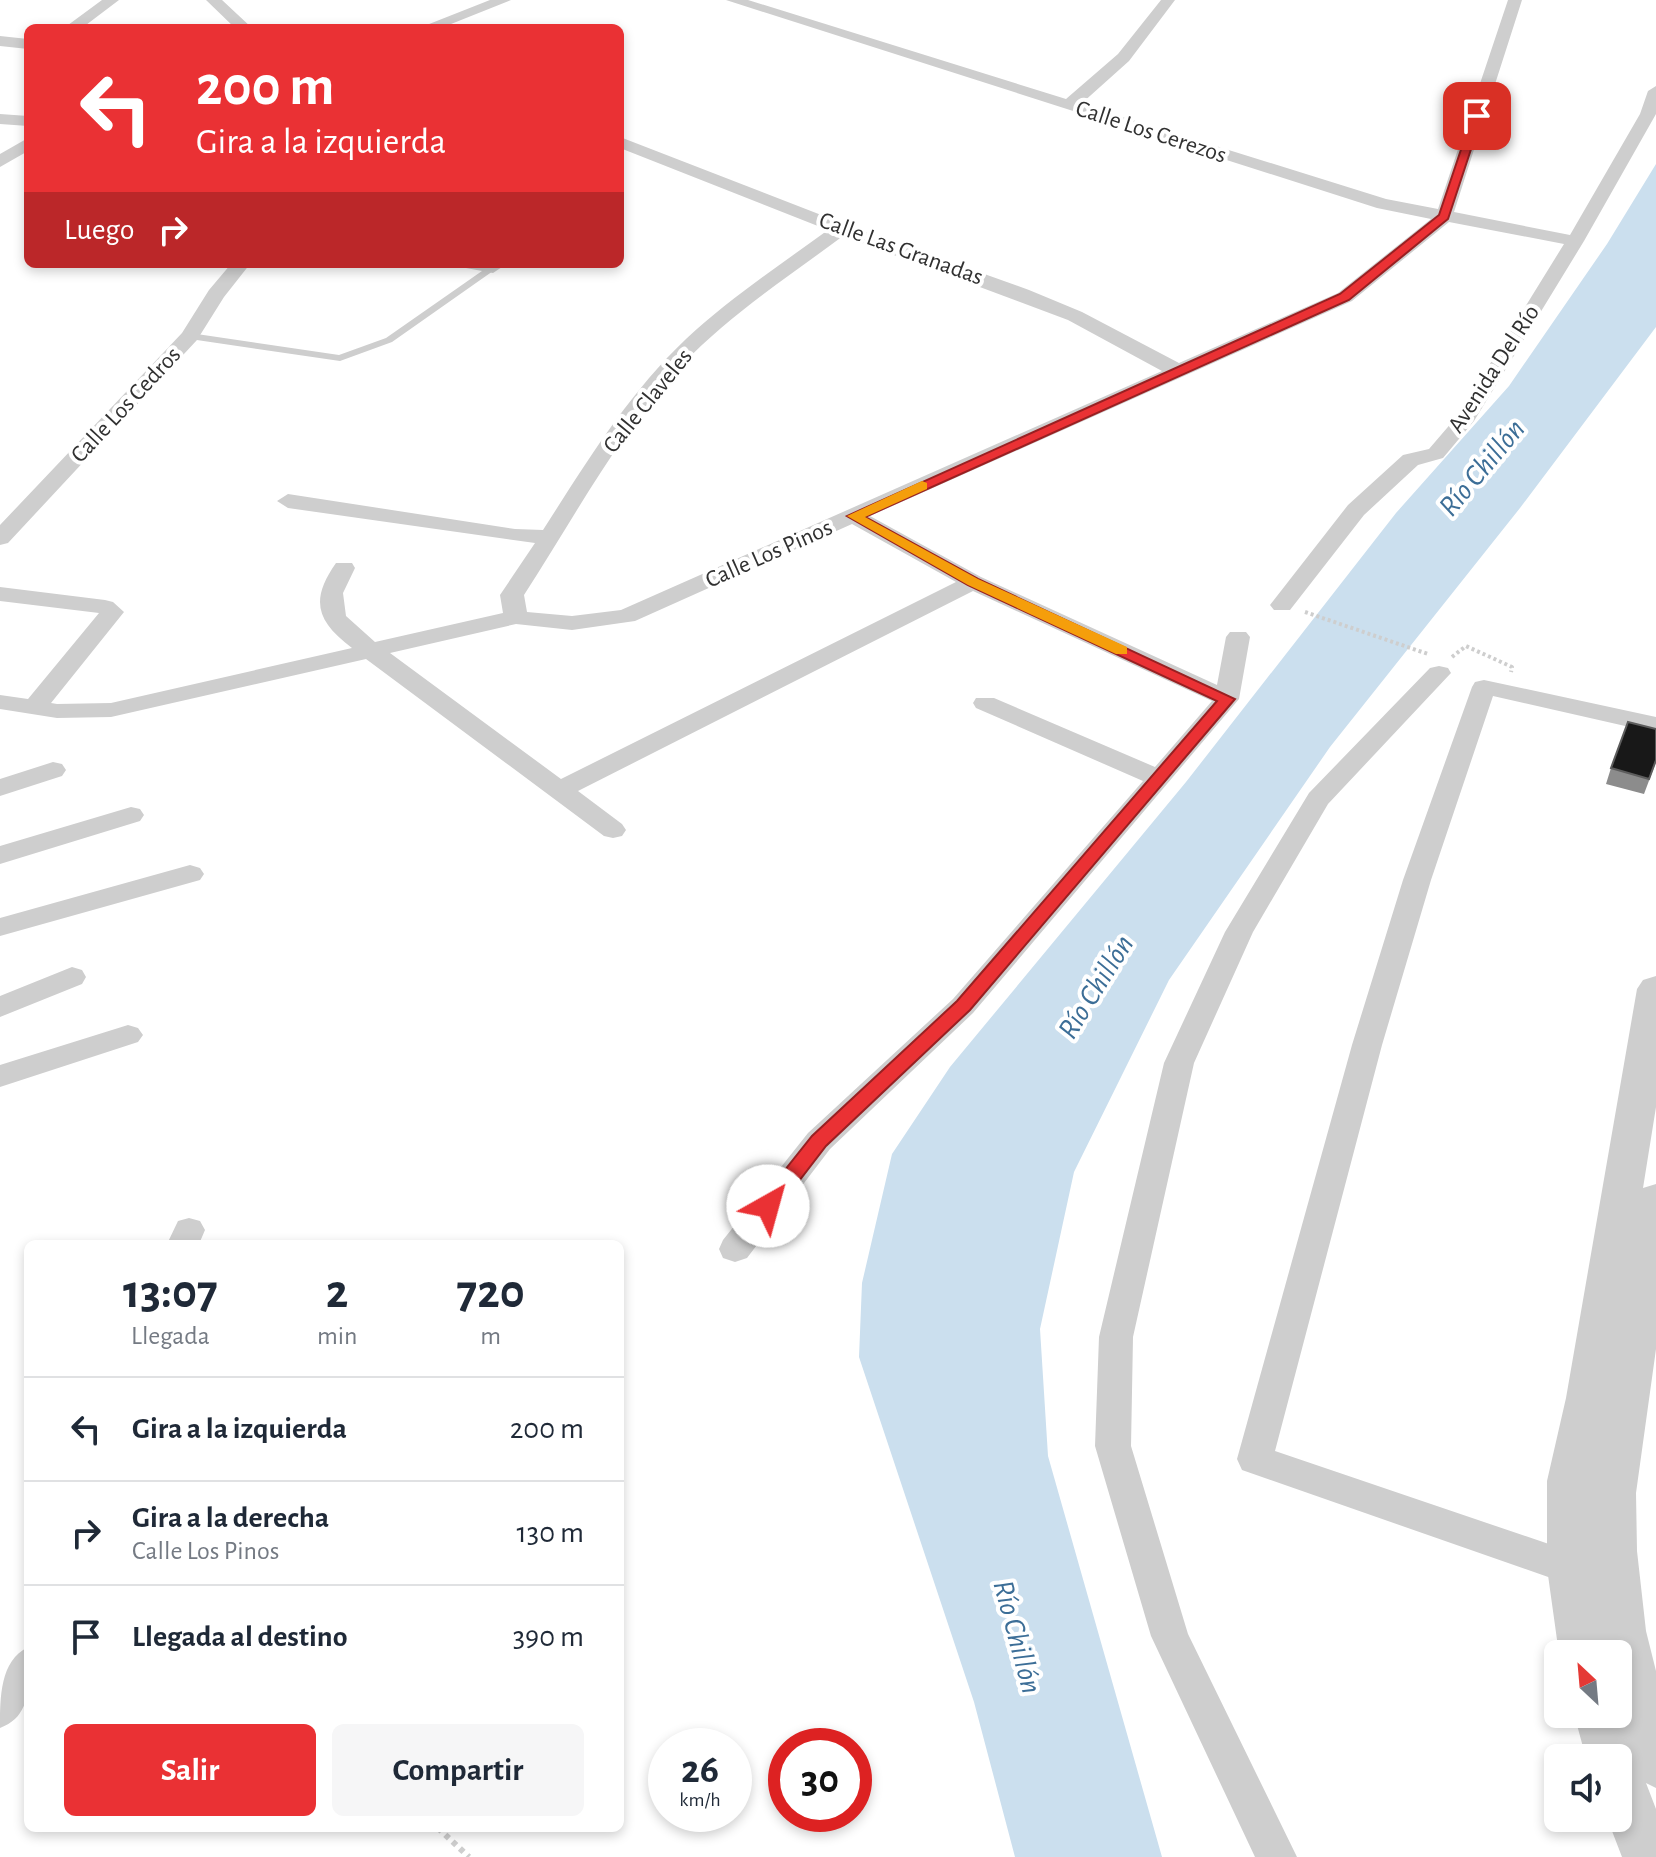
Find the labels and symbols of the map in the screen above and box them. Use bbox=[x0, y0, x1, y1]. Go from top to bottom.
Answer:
pin bbox=[1443, 82, 1511, 150]
street label: Calle Los Cerezos bbox=[1073, 96, 1229, 168]
street label: Calle Las Granadas bbox=[816, 208, 986, 290]
street label: Avenida Del Río bbox=[1444, 301, 1544, 437]
street label: Calle Los Cedros bbox=[67, 342, 185, 468]
street label: Calle Claveles bbox=[599, 344, 697, 458]
water label: Río Chillón bbox=[1433, 414, 1531, 522]
street label: Calle Los Pinos bbox=[702, 515, 836, 593]
water label: Río Chillón bbox=[1053, 930, 1139, 1044]
position arrow bbox=[726, 1164, 810, 1248]
water label: Río Chillón bbox=[988, 1577, 1046, 1697]
north arrow bbox=[1544, 1640, 1632, 1728]
speed limit sign: 30 bbox=[768, 1728, 872, 1832]

